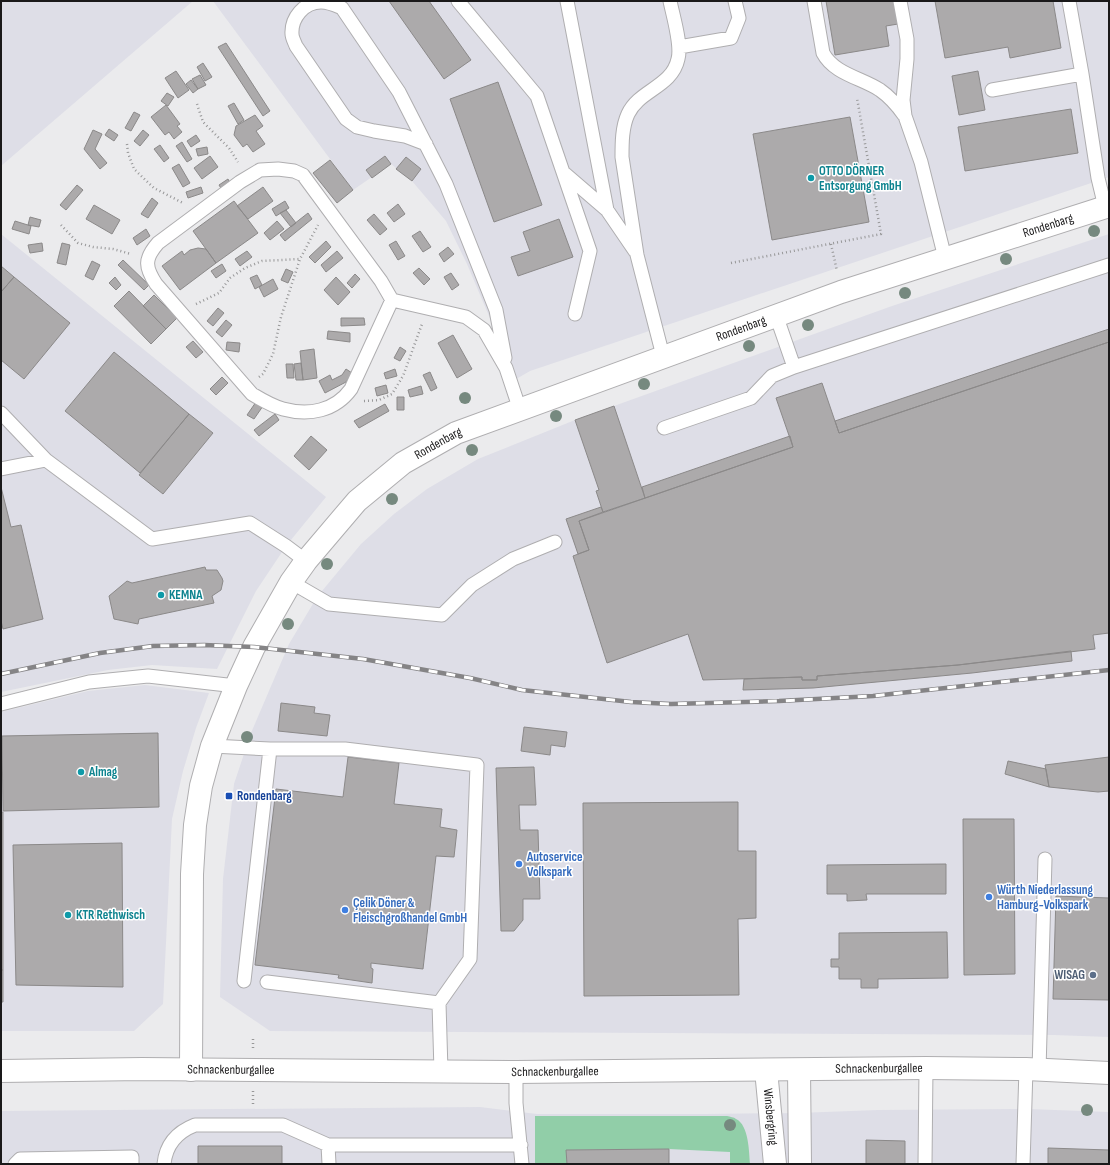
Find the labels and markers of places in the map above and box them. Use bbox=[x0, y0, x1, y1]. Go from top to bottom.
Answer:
place label: OTTO DÖRNER Entsorgung GmbH bbox=[819, 163, 902, 194]
marker: OTTO DÖRNER Entsorgung GmbH bbox=[806, 173, 816, 183]
place label: KEMNA bbox=[169, 587, 203, 603]
marker: KEMNA bbox=[156, 590, 166, 600]
place label: Almag bbox=[88, 764, 118, 780]
marker: Almag bbox=[76, 767, 86, 777]
place label: Rondenbarg bbox=[237, 788, 292, 804]
marker: Rondenbarg bbox=[224, 791, 234, 801]
place label: Autoservice Volkspark bbox=[526, 849, 583, 880]
marker: Autoservice Volkspark bbox=[514, 859, 524, 869]
place label: Würth Niederlassung Hamburg-Volkspark bbox=[997, 882, 1094, 913]
marker: Würth Niederlassung Hamburg-Volkspark bbox=[984, 892, 994, 902]
place label: Çelik Döner & Fleischgroßhandel GmbH bbox=[353, 895, 467, 926]
marker: Çelik Döner & Fleischgroßhandel GmbH bbox=[340, 905, 350, 915]
place label: KTR Rethwisch bbox=[76, 907, 145, 923]
marker: KTR Rethwisch bbox=[63, 910, 73, 920]
place label: WISAG bbox=[1054, 967, 1085, 983]
marker: WISAG bbox=[1088, 970, 1098, 980]

